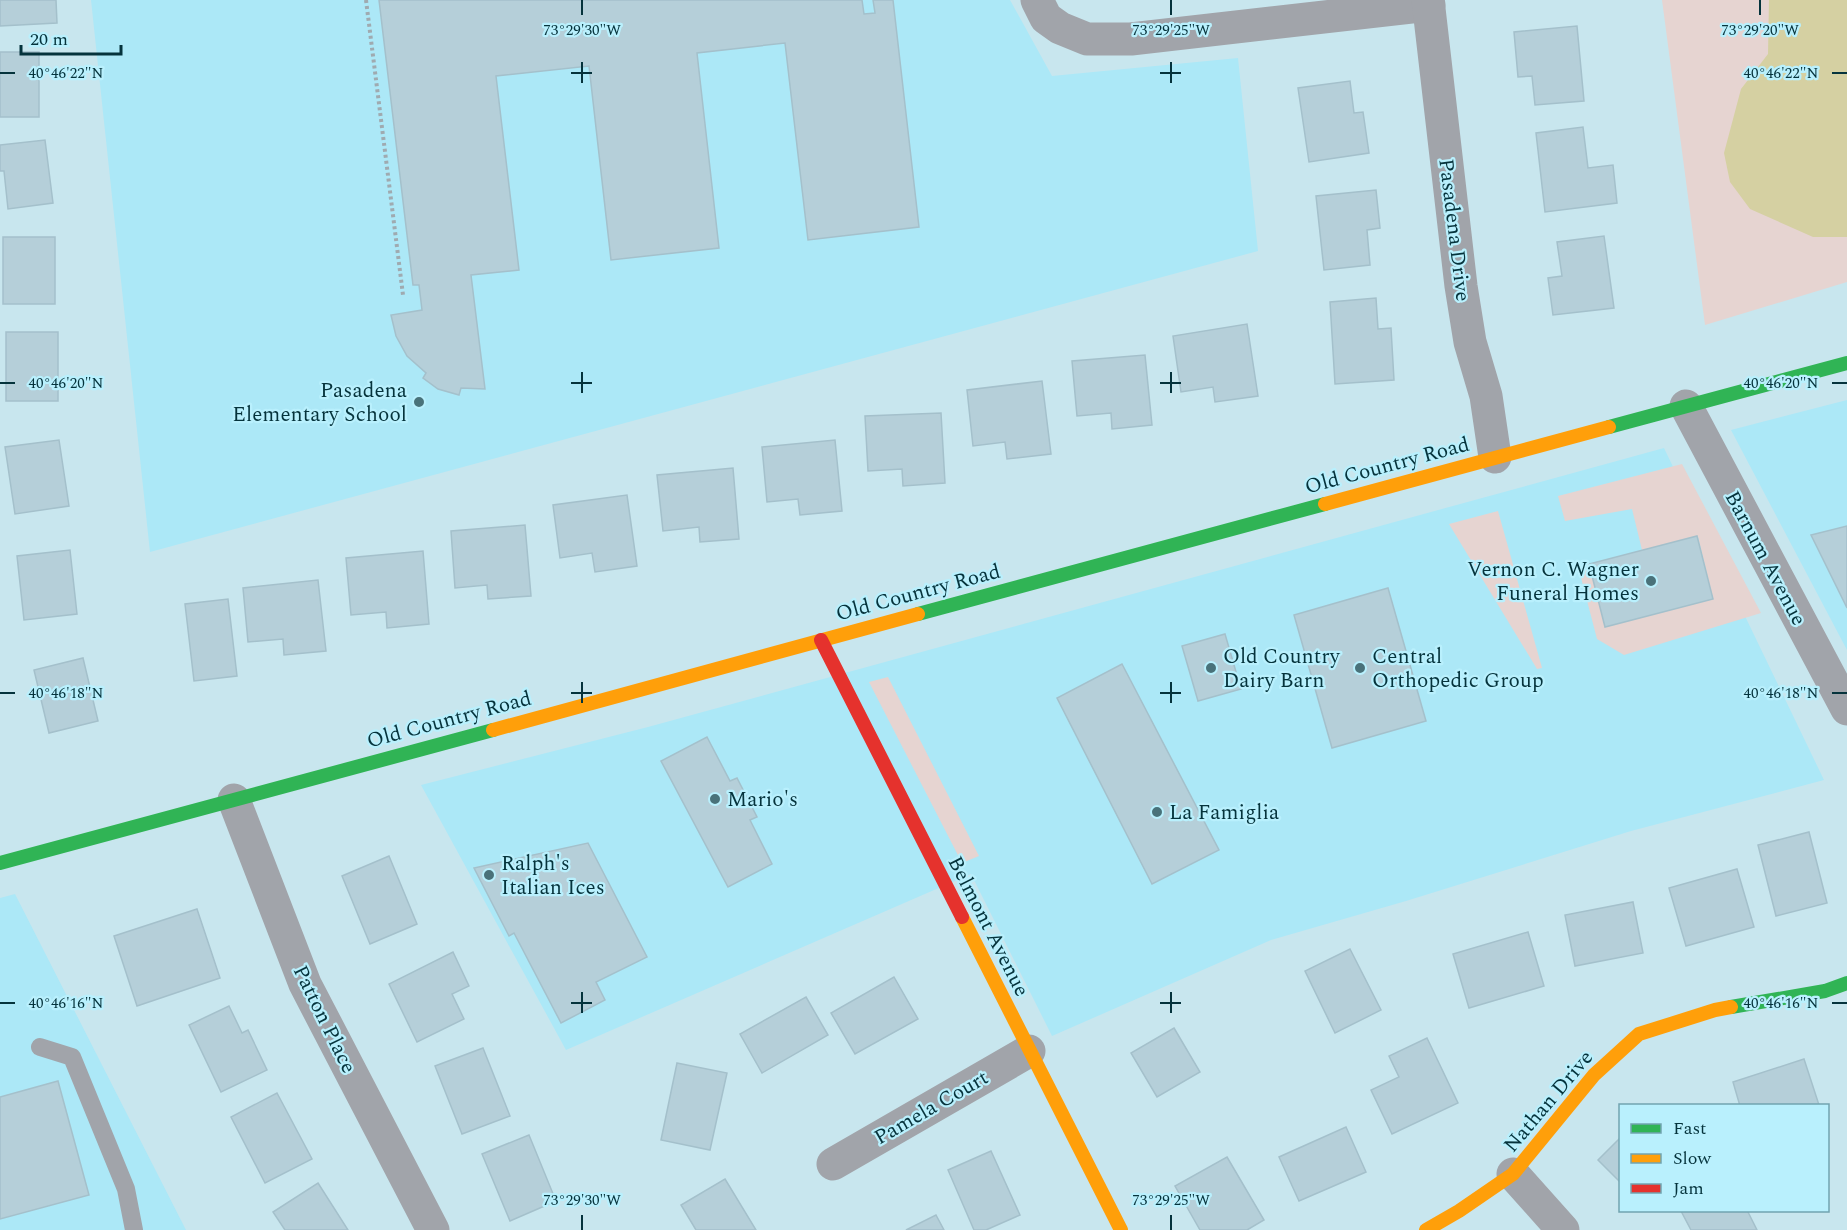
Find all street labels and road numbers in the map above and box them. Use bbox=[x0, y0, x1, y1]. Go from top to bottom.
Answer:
street label: Pasadena Drive bbox=[1429, 157, 1479, 303]
street label: Old Country Road bbox=[1301, 429, 1473, 503]
street label: Barnum Avenue bbox=[1716, 485, 1814, 632]
street label: Old Country Road bbox=[832, 556, 1004, 630]
street label: Old Country Road bbox=[363, 683, 535, 757]
street label: Belmont Avenue bbox=[939, 851, 1037, 1002]
street label: Patton Place bbox=[284, 960, 364, 1079]
street label: Nathan Drive bbox=[1496, 1043, 1601, 1160]
street label: Pamela Court bbox=[868, 1062, 995, 1154]

